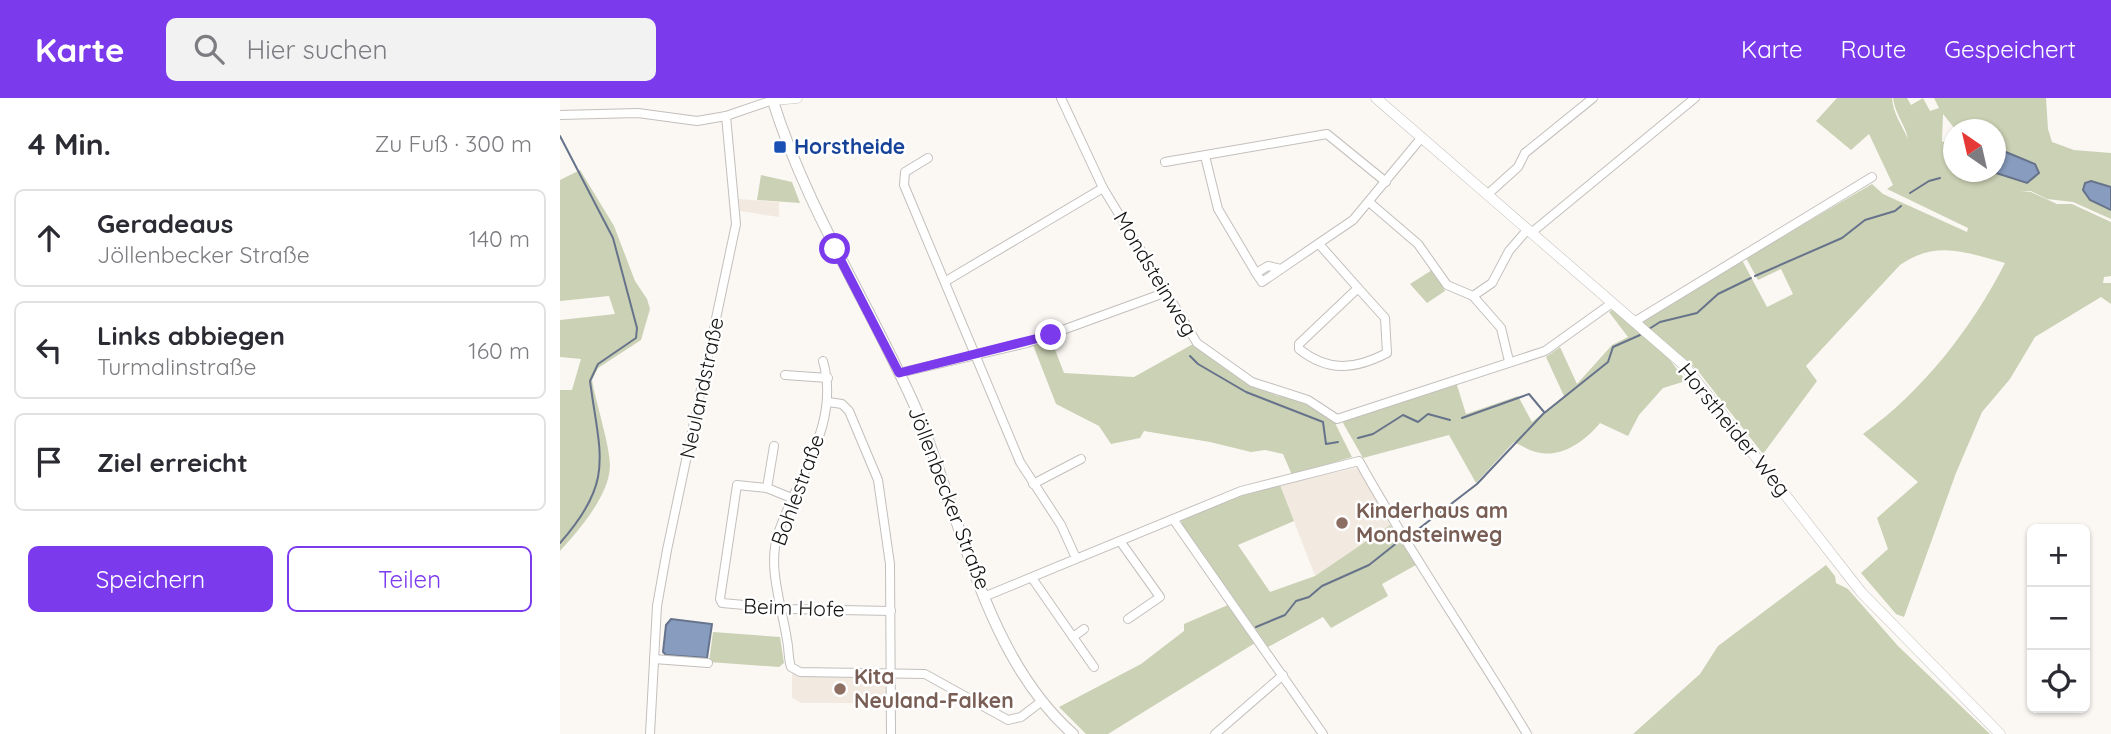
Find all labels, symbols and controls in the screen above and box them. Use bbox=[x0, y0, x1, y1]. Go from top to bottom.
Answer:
search box bbox=[166, 18, 656, 81]
text: Karte bbox=[35, 29, 124, 70]
icon: search bbox=[190, 30, 228, 68]
text: Hier suchen bbox=[246, 33, 388, 66]
text: Karte bbox=[1741, 34, 1803, 64]
text: Route bbox=[1841, 34, 1906, 64]
text: Gespeichert bbox=[1944, 34, 2076, 64]
north arrow bbox=[1943, 119, 2006, 182]
text: 4 Min. bbox=[28, 125, 111, 163]
text: Zu Fuß · 300 m bbox=[375, 129, 532, 158]
place label: Horstheide bbox=[794, 133, 905, 159]
marker: Horstheide bbox=[772, 139, 788, 155]
street label: Mondsteinweg bbox=[1108, 206, 1203, 341]
text: Geradeaus bbox=[97, 207, 233, 240]
icon: ahead bbox=[30, 219, 68, 257]
text: 140 m bbox=[469, 224, 530, 253]
route start bbox=[819, 233, 850, 264]
text: Jöllenbecker Straße bbox=[97, 240, 310, 269]
street label: Neulandstraße bbox=[673, 315, 729, 461]
text: Links abbiegen bbox=[97, 319, 285, 352]
route end bbox=[1035, 319, 1066, 350]
icon: left bbox=[30, 331, 68, 369]
text: 160 m bbox=[468, 336, 530, 365]
text: Turmalinstraße bbox=[97, 352, 257, 381]
street label: Horstheider Weg bbox=[1673, 357, 1797, 501]
street label: Jöllenbecker Straße bbox=[903, 402, 997, 593]
street label: Bohlestraße bbox=[765, 430, 829, 549]
icon: arrive bbox=[30, 443, 68, 481]
text: Ziel erreicht bbox=[97, 446, 248, 479]
place label: Kinderhaus am Mondsteinweg bbox=[1356, 497, 1508, 547]
marker: Kinderhaus am Mondsteinweg bbox=[1334, 515, 1350, 531]
map controls bbox=[2027, 524, 2090, 713]
button: + bbox=[2027, 524, 2090, 587]
button: Speichern bbox=[28, 546, 273, 612]
button: Teilen bbox=[287, 546, 532, 612]
button: − bbox=[2027, 587, 2090, 650]
street label: Beim Hofe bbox=[743, 592, 845, 622]
button: locate bbox=[2027, 650, 2090, 713]
place label: Kita Neuland-Falken bbox=[854, 663, 1014, 713]
marker: Kita Neuland-Falken bbox=[832, 681, 848, 697]

